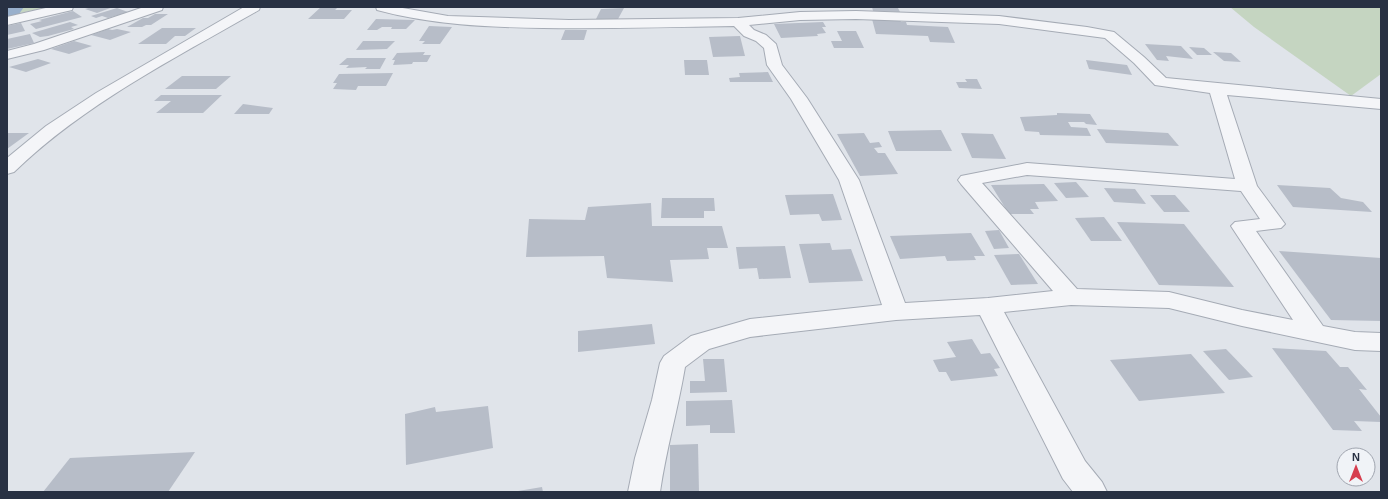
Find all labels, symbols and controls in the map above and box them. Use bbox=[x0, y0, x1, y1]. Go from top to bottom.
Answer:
north arrow bbox=[1336, 447, 1376, 487]
text: N bbox=[1352, 451, 1360, 463]

